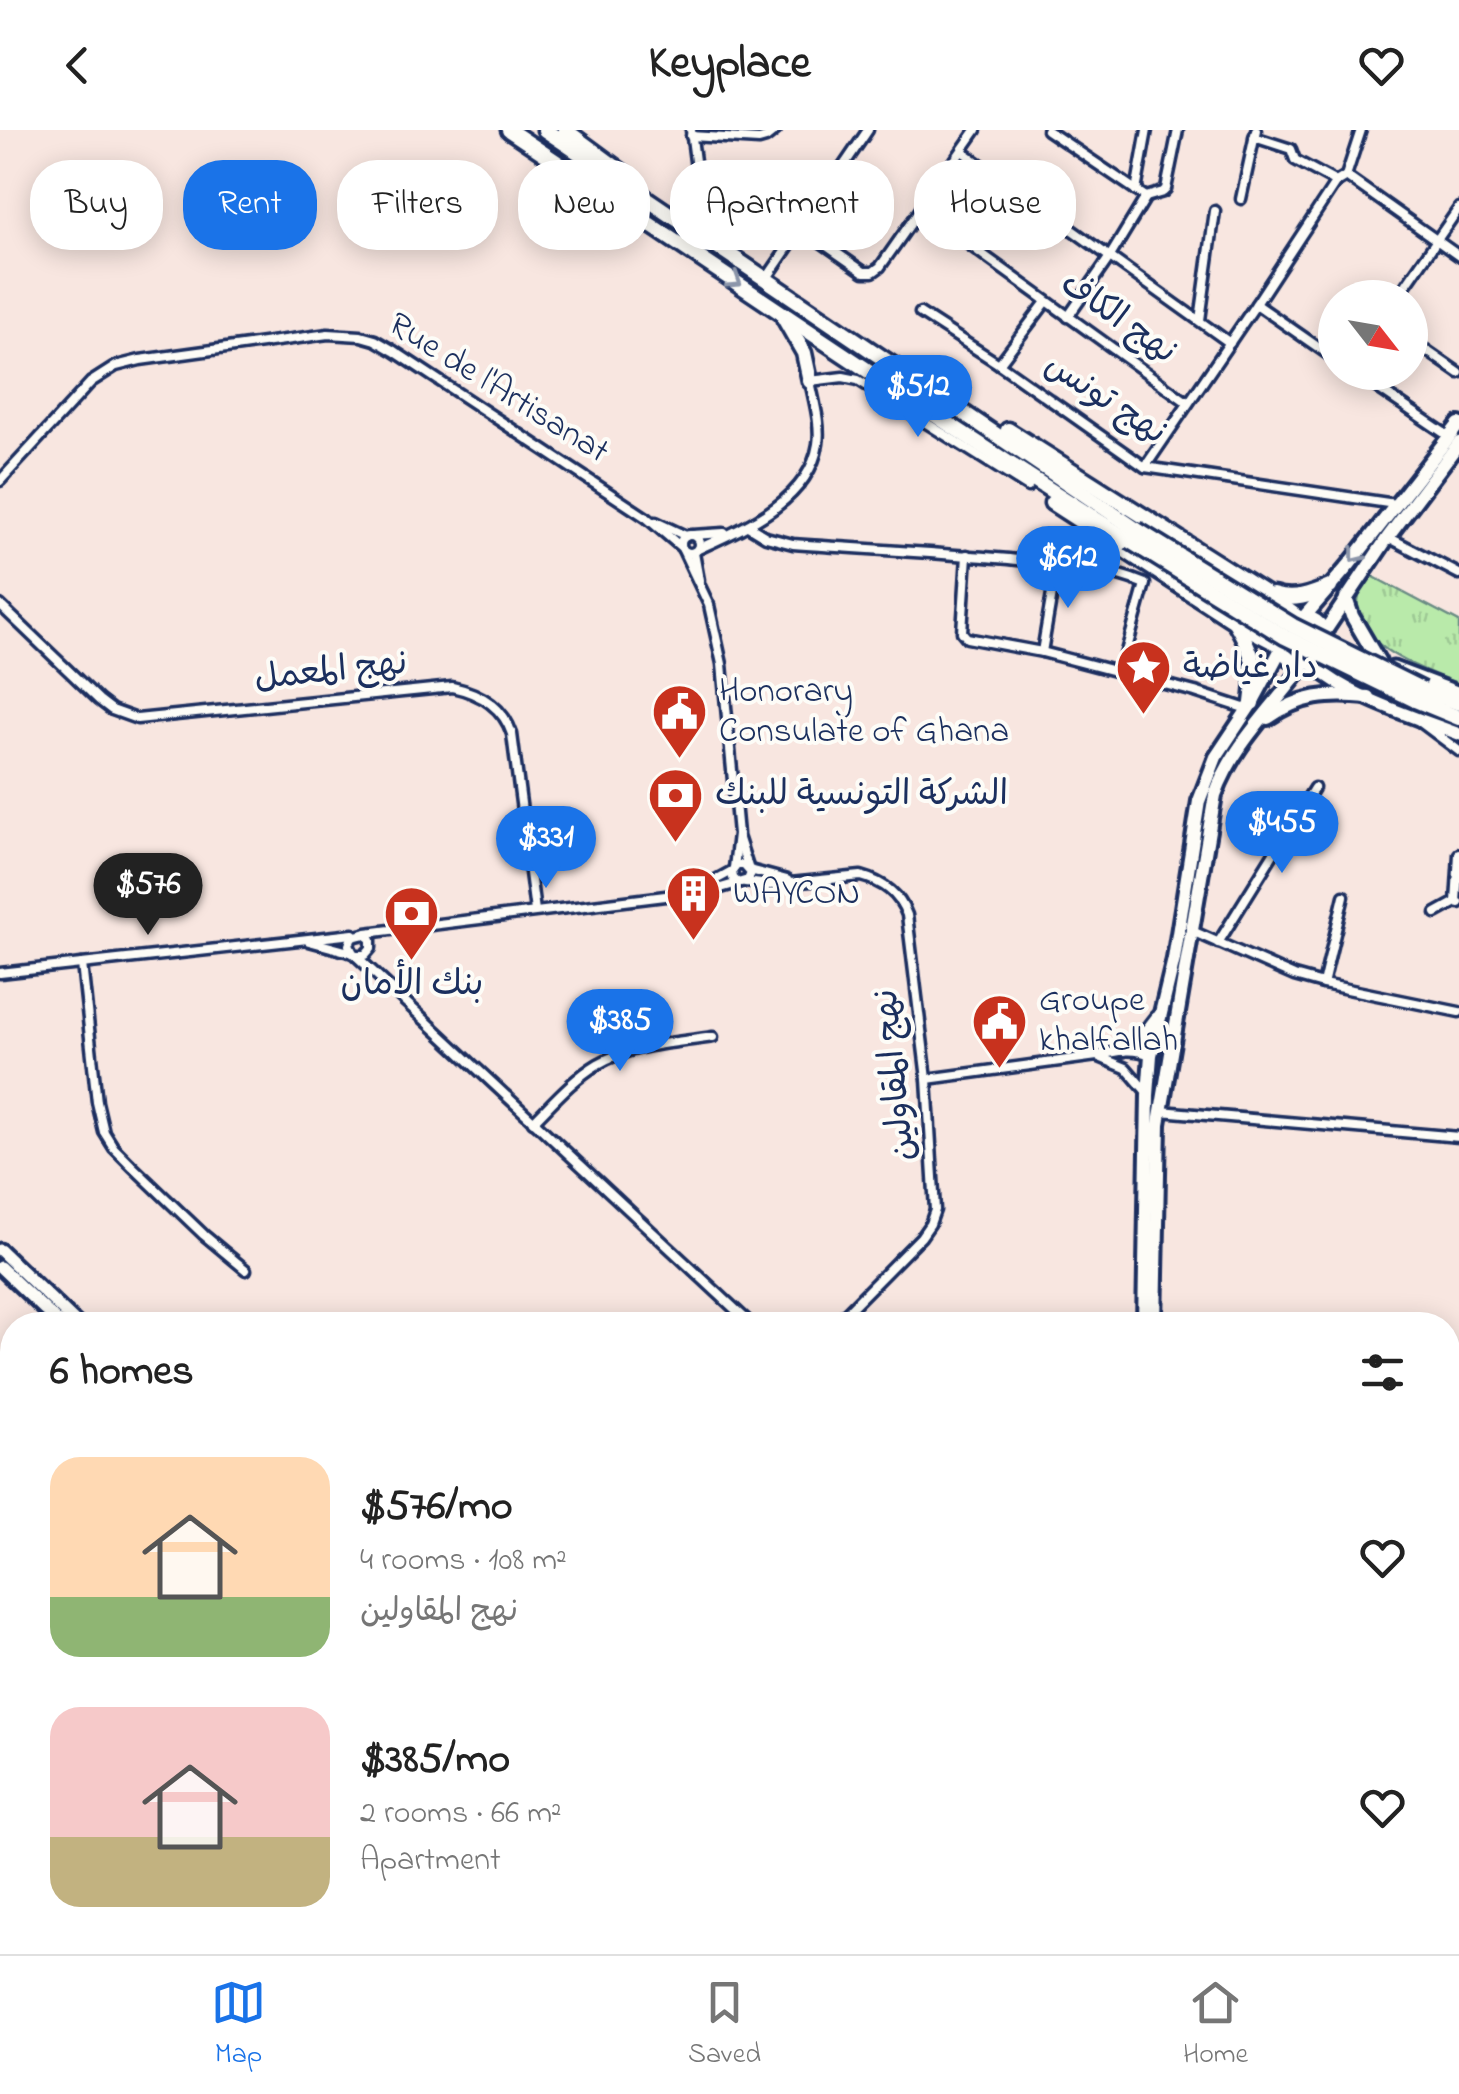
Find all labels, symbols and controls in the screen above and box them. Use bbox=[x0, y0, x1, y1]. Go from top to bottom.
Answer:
text: Keyplace bbox=[648, 32, 811, 98]
icon: back bbox=[50, 38, 105, 93]
icon: heart bbox=[1354, 38, 1409, 93]
chip: Buy bbox=[30, 160, 163, 250]
chip: Rent bbox=[183, 160, 317, 250]
chip: Filters bbox=[337, 160, 498, 250]
chip: New bbox=[518, 160, 650, 250]
chip: Apartment bbox=[670, 160, 894, 250]
chip: House bbox=[914, 160, 1076, 250]
street label: نهج الكاف bbox=[1049, 260, 1187, 378]
one-way arrow bbox=[725, 269, 743, 288]
north arrow bbox=[1318, 280, 1428, 390]
map controls bbox=[1318, 280, 1428, 390]
street label: Rue de l'Artisanat bbox=[377, 300, 619, 478]
street label: نهج تونس bbox=[1034, 341, 1176, 459]
pin: $512 bbox=[859, 355, 977, 440]
text: $512 bbox=[886, 364, 950, 411]
pin: $612 bbox=[1009, 526, 1127, 611]
text: $612 bbox=[1038, 535, 1098, 582]
one-way arrow bbox=[1350, 545, 1368, 563]
place icon: دار غياضة bbox=[1114, 638, 1174, 717]
street label: نهج المعمل bbox=[252, 639, 410, 705]
place label: دار غياضة bbox=[1183, 643, 1318, 694]
place label: Honorary Consulate of Ghana bbox=[719, 667, 1009, 758]
public building icon: Honorary Consulate of Ghana bbox=[650, 682, 710, 761]
bank icon: الشركة التونسية للبنك bbox=[646, 765, 706, 844]
place label: الشركة التونسية للبنك bbox=[715, 770, 1008, 821]
pin: $455 bbox=[1223, 791, 1341, 876]
text: $455 bbox=[1247, 800, 1317, 847]
pin: $331 bbox=[487, 806, 605, 891]
text: $331 bbox=[518, 815, 574, 862]
pin: $576 bbox=[89, 853, 207, 938]
text: $576 bbox=[116, 862, 180, 909]
building icon: WAYCON bbox=[664, 864, 724, 943]
place label: WAYCON bbox=[733, 869, 860, 920]
bank icon: بنك الأمان bbox=[382, 884, 442, 963]
place label: بنك الأمان bbox=[341, 959, 483, 1011]
place label: Groupe khalfallah bbox=[1039, 976, 1178, 1067]
street label: نهج المقاولين bbox=[862, 986, 930, 1164]
pin: $385 bbox=[561, 989, 679, 1074]
public building icon: Groupe khalfallah bbox=[970, 991, 1030, 1070]
text: $385 bbox=[589, 998, 651, 1045]
text: 6 homes bbox=[50, 1342, 194, 1403]
icon: filters bbox=[1355, 1345, 1410, 1400]
text: $576/mo bbox=[360, 1477, 513, 1538]
icon: home bbox=[130, 1497, 250, 1617]
icon: heart bbox=[1355, 1530, 1410, 1585]
text: 4 rooms · 108 m² bbox=[360, 1538, 567, 1585]
text: نهج المقاولين bbox=[360, 1589, 518, 1636]
text: $385/mo bbox=[360, 1730, 510, 1791]
icon: home bbox=[130, 1747, 250, 1867]
icon: heart bbox=[1355, 1780, 1410, 1835]
text: 2 rooms · 66 m² bbox=[360, 1791, 562, 1838]
text: Apartment bbox=[360, 1838, 501, 1885]
tab: Map bbox=[211, 1975, 266, 2076]
tab: Saved bbox=[688, 1975, 761, 2076]
tab: Home bbox=[1183, 1975, 1248, 2076]

